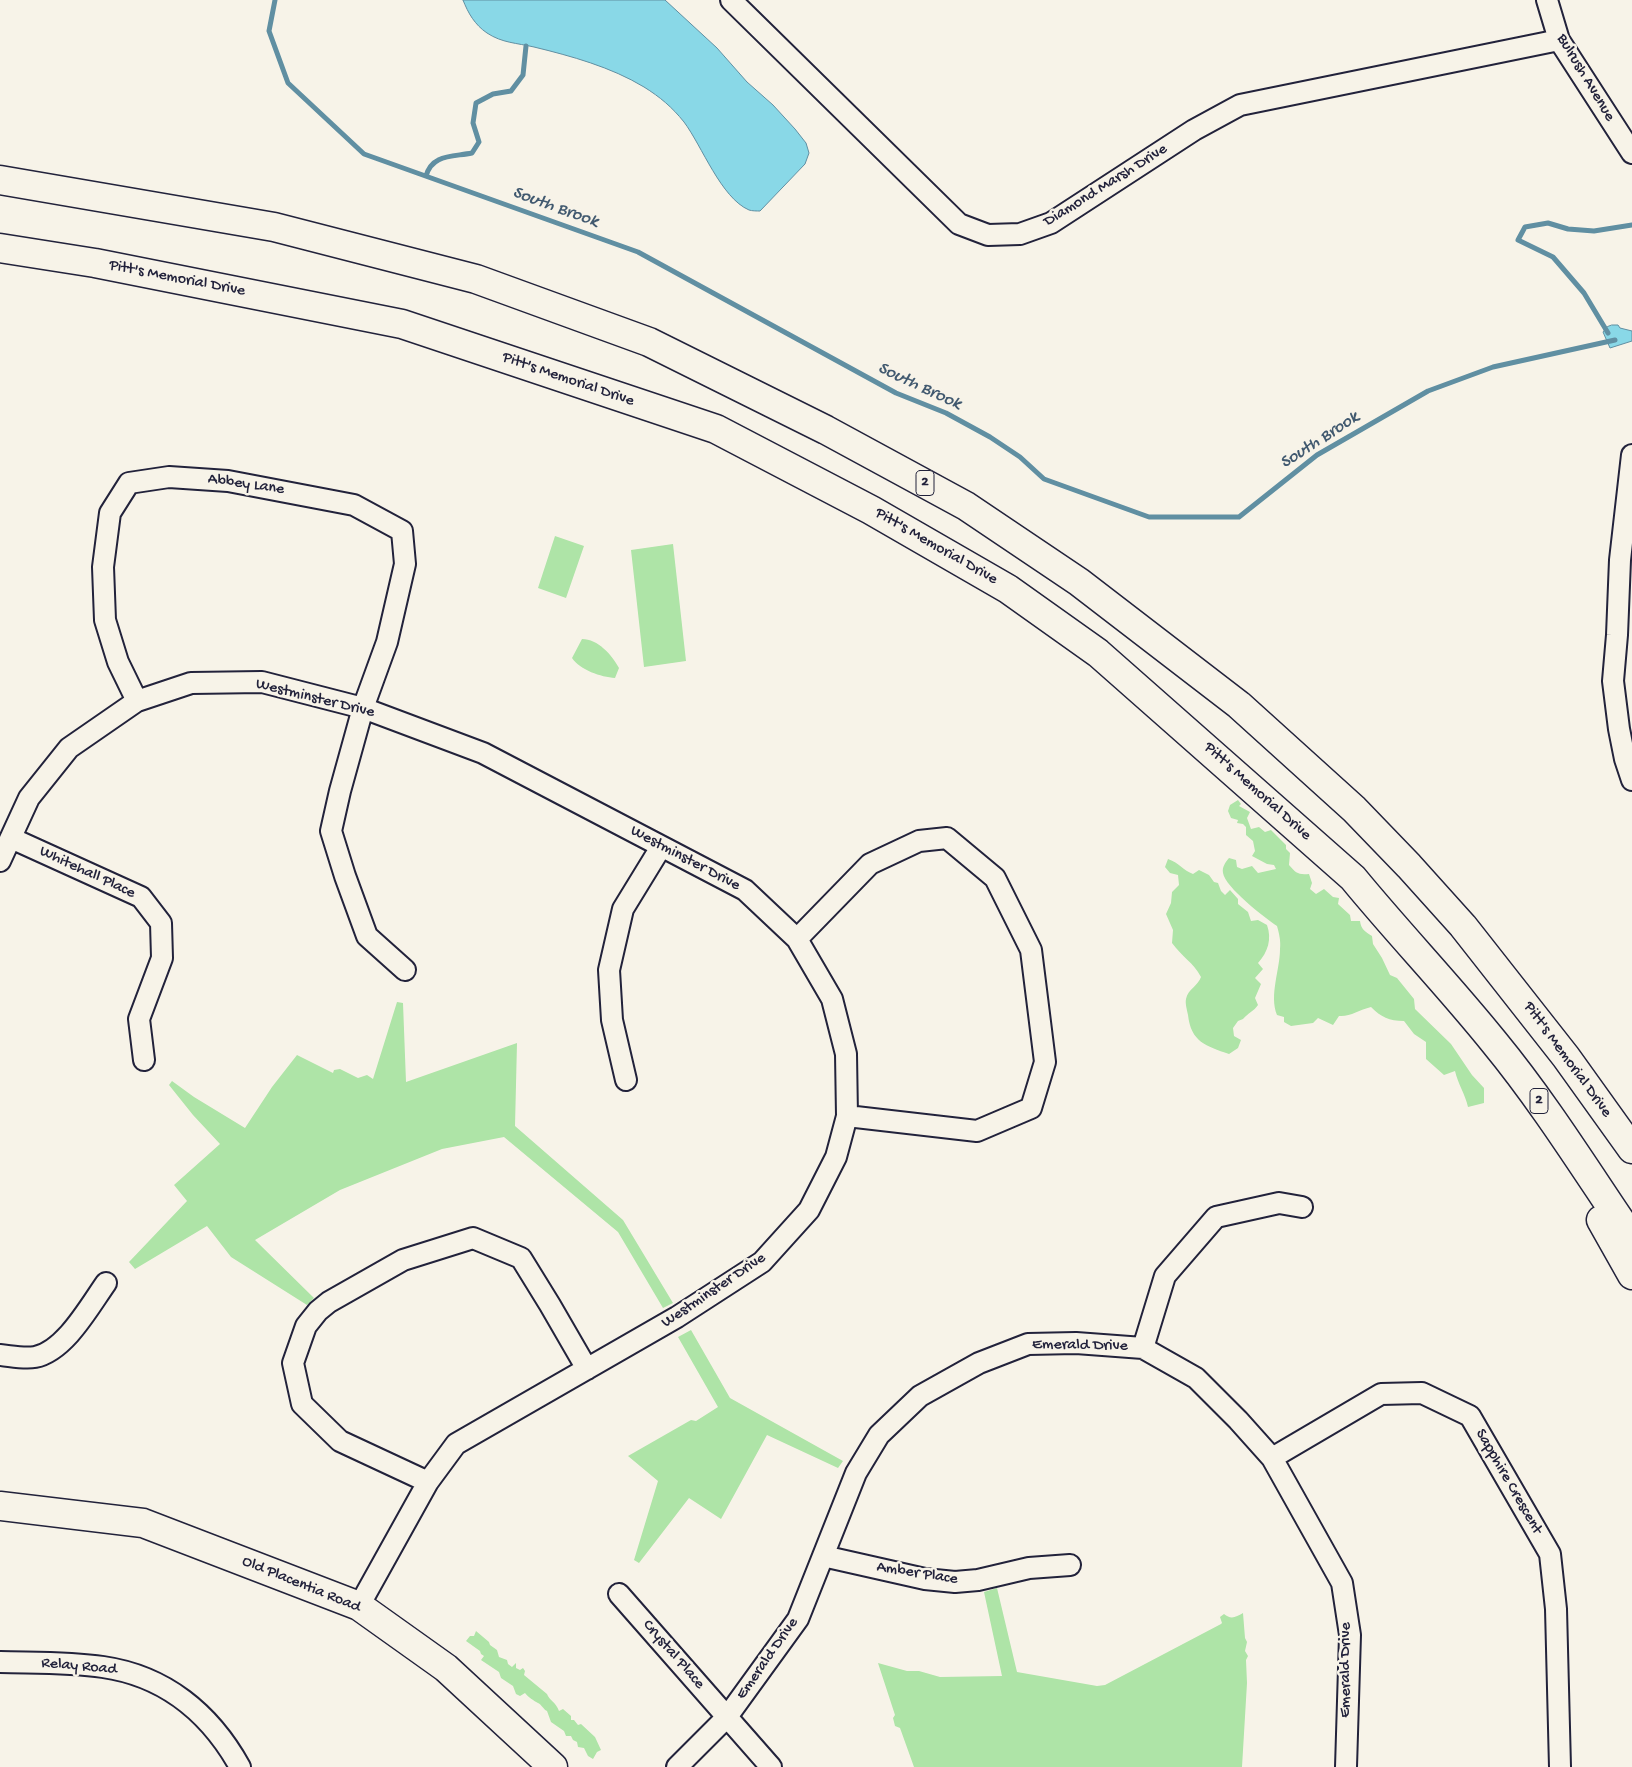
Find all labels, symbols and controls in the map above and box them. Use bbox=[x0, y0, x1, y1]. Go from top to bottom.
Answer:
street label: Bulrush Avenue bbox=[1551, 31, 1619, 125]
street label: Diamond Marsh Drive bbox=[1041, 140, 1171, 232]
water label: South Brook bbox=[509, 183, 601, 233]
street label: Pitt's Memorial Drive bbox=[107, 256, 247, 302]
street label: Pitt's Memorial Drive bbox=[499, 348, 637, 412]
water label: South Brook bbox=[874, 358, 964, 416]
water label: South Brook bbox=[1277, 408, 1363, 474]
street label: Abbey Lane bbox=[207, 470, 285, 500]
road number: 2 bbox=[916, 470, 934, 496]
street label: Pitt's Memorial Drive bbox=[871, 504, 1001, 590]
street label: Westminster Drive bbox=[254, 675, 376, 723]
street label: Pitt's Memorial Drive bbox=[1199, 739, 1315, 845]
street label: Westminster Drive bbox=[627, 822, 743, 896]
street label: Whitehall Place bbox=[36, 842, 138, 904]
street label: Pitt's Memorial Drive bbox=[1519, 998, 1615, 1122]
road number: 2 bbox=[1530, 1088, 1548, 1114]
street label: Westminster Drive bbox=[658, 1249, 770, 1333]
street label: Emerald Drive bbox=[1032, 1336, 1128, 1356]
street label: Sapphire Crescent bbox=[1470, 1426, 1546, 1538]
street label: Old Placentia Road bbox=[239, 1552, 363, 1618]
street label: Amber Place bbox=[875, 1558, 959, 1590]
street label: Emerald Drive bbox=[733, 1614, 803, 1704]
street label: Crystal Place bbox=[638, 1616, 708, 1694]
street label: Emerald Drive bbox=[1337, 1622, 1357, 1718]
street label: Relay Road bbox=[40, 1654, 118, 1680]

